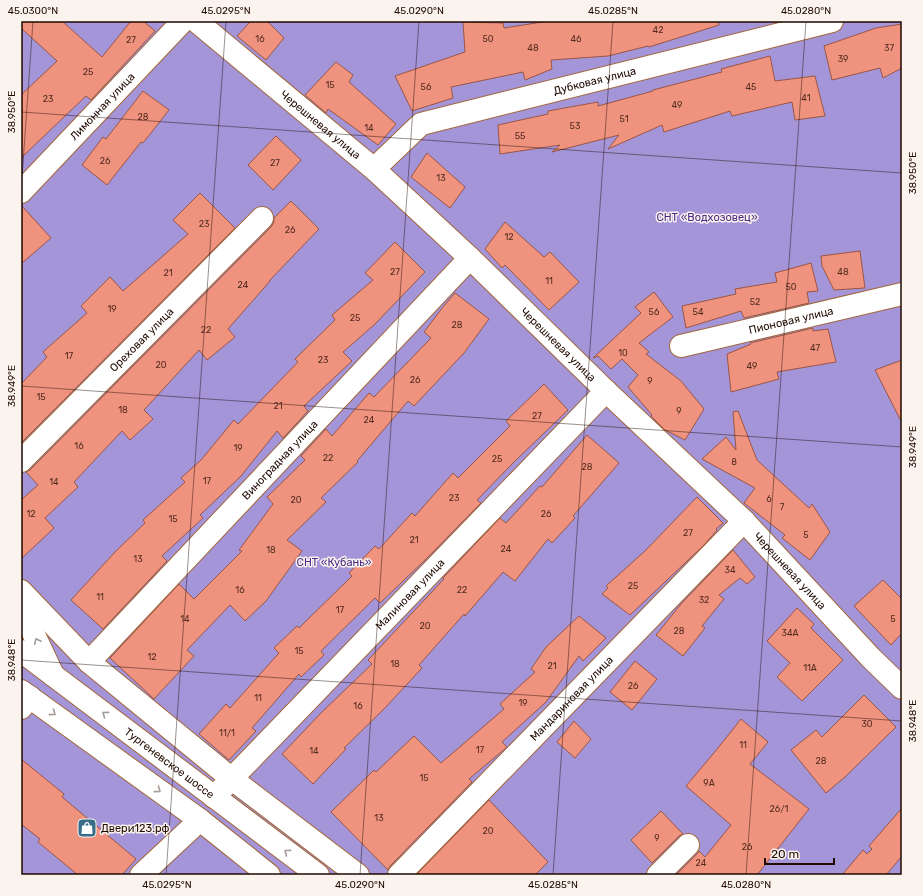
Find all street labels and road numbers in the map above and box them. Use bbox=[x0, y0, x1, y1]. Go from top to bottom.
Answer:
street label: Дубковая улица bbox=[552, 64, 637, 97]
street label: Лимонная улица bbox=[67, 70, 137, 143]
street label: Черешневая улица bbox=[278, 88, 363, 162]
street label: Пионовая улица bbox=[747, 304, 835, 336]
street label: Ореховая улица bbox=[107, 305, 176, 374]
street label: Черешневая улица bbox=[518, 305, 599, 384]
street label: Виноградная улица bbox=[239, 417, 320, 502]
street label: Черешневая улица bbox=[751, 530, 829, 612]
street label: Малиновая улица bbox=[373, 556, 447, 632]
street label: Мандариновая улица bbox=[527, 653, 616, 743]
street label: Тургеневское шоссе bbox=[122, 725, 217, 801]

